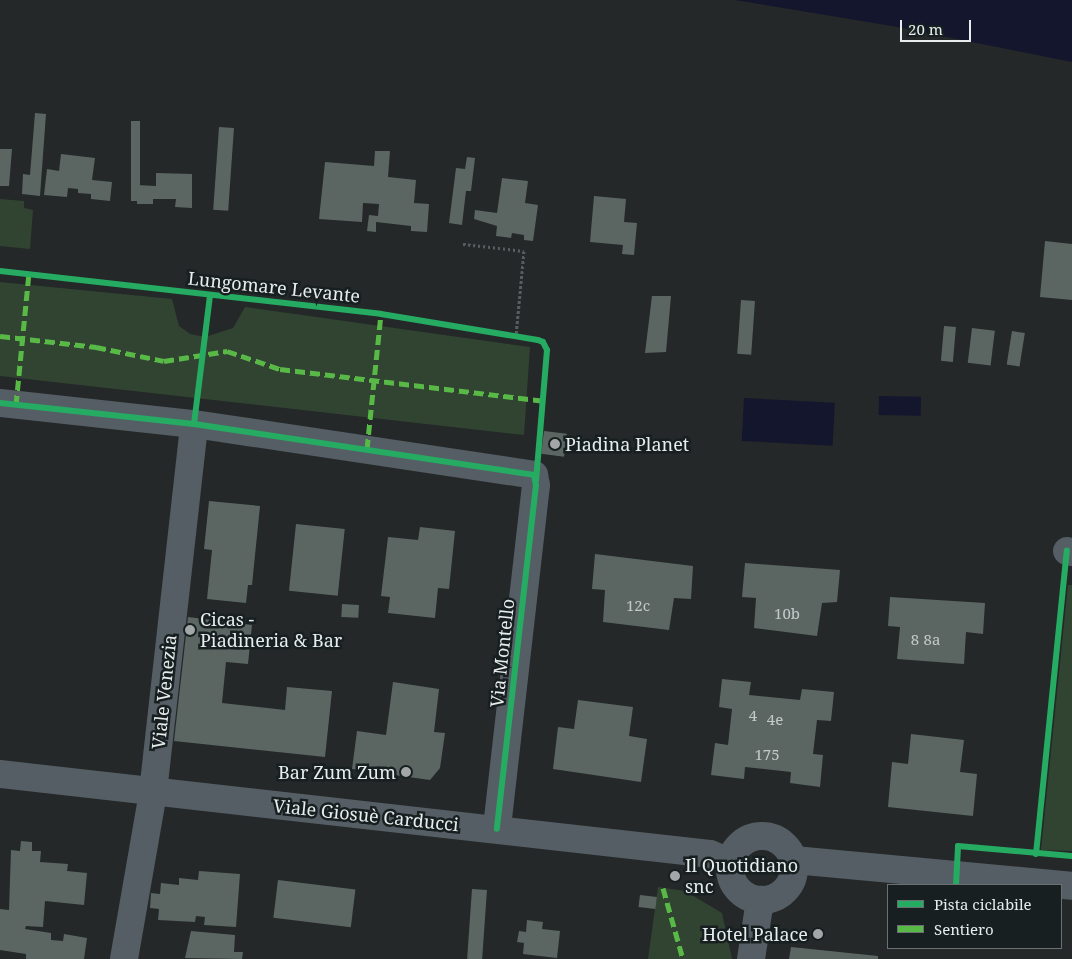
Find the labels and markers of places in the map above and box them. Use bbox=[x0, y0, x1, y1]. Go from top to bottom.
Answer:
place label: Piadina Planet bbox=[565, 433, 689, 455]
marker: Piadina Planet bbox=[549, 438, 561, 450]
place label: Cicas - Piadineria & Bar bbox=[200, 609, 342, 652]
marker: Cicas - Piadineria & Bar bbox=[184, 624, 196, 636]
place label: Bar Zum Zum bbox=[278, 761, 396, 783]
marker: Bar Zum Zum bbox=[400, 766, 412, 778]
place label: Il Quotidiano snc bbox=[685, 855, 798, 898]
marker: Il Quotidiano snc bbox=[669, 870, 681, 882]
place label: Hotel Palace bbox=[702, 923, 808, 945]
marker: Hotel Palace bbox=[812, 928, 824, 940]

